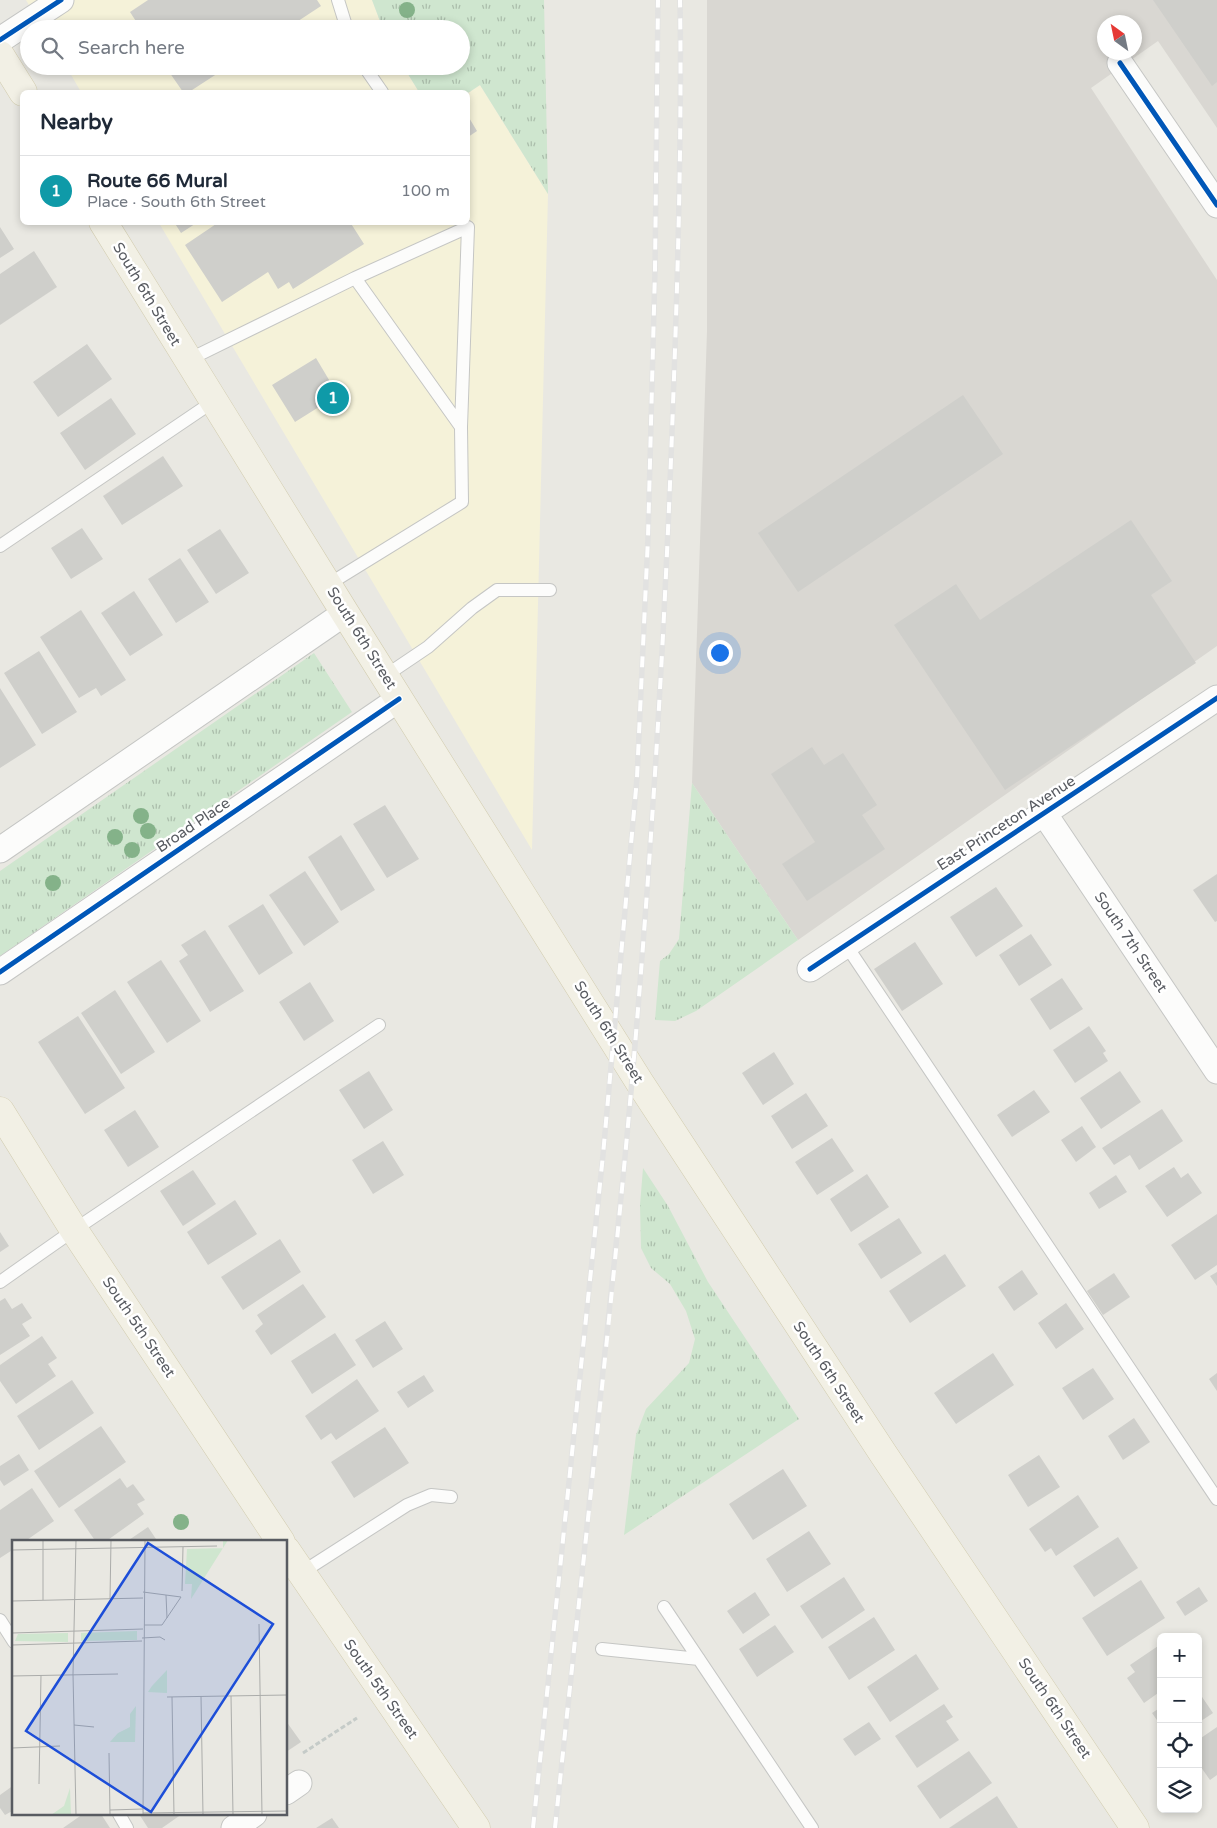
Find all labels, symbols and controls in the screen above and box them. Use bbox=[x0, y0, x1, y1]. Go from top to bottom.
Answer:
north arrow bbox=[1097, 15, 1142, 60]
search box bbox=[20, 20, 470, 75]
icon: search bbox=[38, 34, 66, 62]
text: Search here bbox=[78, 37, 185, 59]
text: Nearby bbox=[40, 110, 113, 135]
text: Route 66 Mural bbox=[87, 170, 228, 192]
text: 1 bbox=[51, 181, 61, 201]
text: 100 m bbox=[401, 181, 450, 201]
text: Place · South 6th Street bbox=[87, 192, 266, 212]
street label: South 6th Street bbox=[109, 239, 185, 349]
pin: 1 bbox=[317, 379, 349, 417]
street label: South 6th Street bbox=[323, 583, 401, 693]
your location bbox=[707, 640, 733, 666]
street label: East Princeton Avenue bbox=[934, 772, 1078, 874]
street label: Broad Place bbox=[153, 794, 233, 856]
street label: South 7th Street bbox=[1091, 888, 1171, 996]
street label: South 6th Street bbox=[570, 977, 648, 1087]
street label: South 5th Street bbox=[99, 1273, 179, 1381]
street label: South 6th Street bbox=[790, 1318, 869, 1426]
inset map bbox=[12, 1540, 288, 1816]
map controls bbox=[1157, 1633, 1202, 1813]
button: + bbox=[1157, 1633, 1202, 1678]
street label: South 5th Street bbox=[340, 1636, 422, 1742]
street label: South 6th Street bbox=[1015, 1654, 1095, 1762]
button: − bbox=[1157, 1678, 1202, 1723]
button: locate bbox=[1157, 1723, 1202, 1768]
button: layers bbox=[1157, 1768, 1202, 1813]

